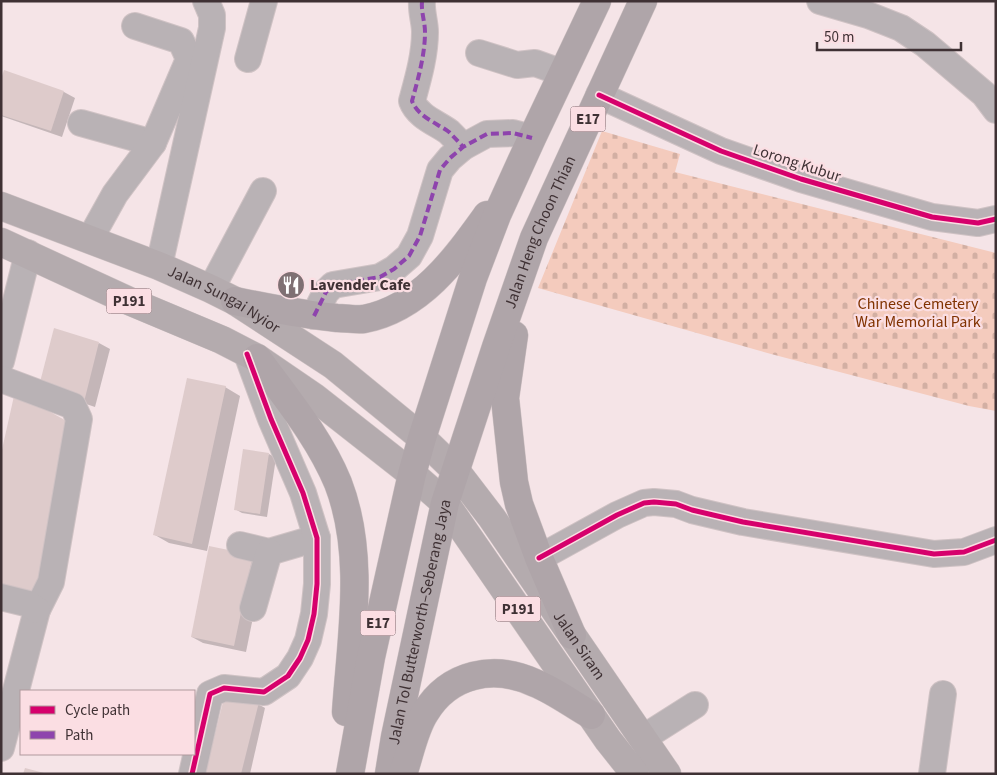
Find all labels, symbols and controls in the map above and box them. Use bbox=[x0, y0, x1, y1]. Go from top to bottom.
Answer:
scale bar bbox=[817, 20, 961, 52]
text: 50 m bbox=[824, 27, 854, 48]
road number: E17 bbox=[570, 106, 606, 132]
street label: Lorong Kubur bbox=[750, 138, 844, 188]
street label: Jalan Heng Choon Thian bbox=[499, 152, 581, 312]
street label: Jalan Sungai Nyior bbox=[164, 260, 285, 339]
restaurant icon: Lavender Cafe bbox=[276, 270, 306, 300]
place label: Lavender Cafe bbox=[310, 274, 411, 296]
road number: P191 bbox=[106, 288, 152, 314]
park label: Chinese Cemetery War Memorial Park bbox=[855, 293, 981, 333]
street label: Jalan Tol Butterworth–Seberang Jaya bbox=[383, 497, 456, 746]
road number: P191 bbox=[496, 596, 540, 622]
street label: Jalan Siram bbox=[548, 607, 611, 684]
road number: E17 bbox=[360, 610, 396, 636]
legend bbox=[20, 690, 195, 755]
text: Cycle path bbox=[65, 700, 130, 721]
text: Path bbox=[65, 725, 93, 746]

